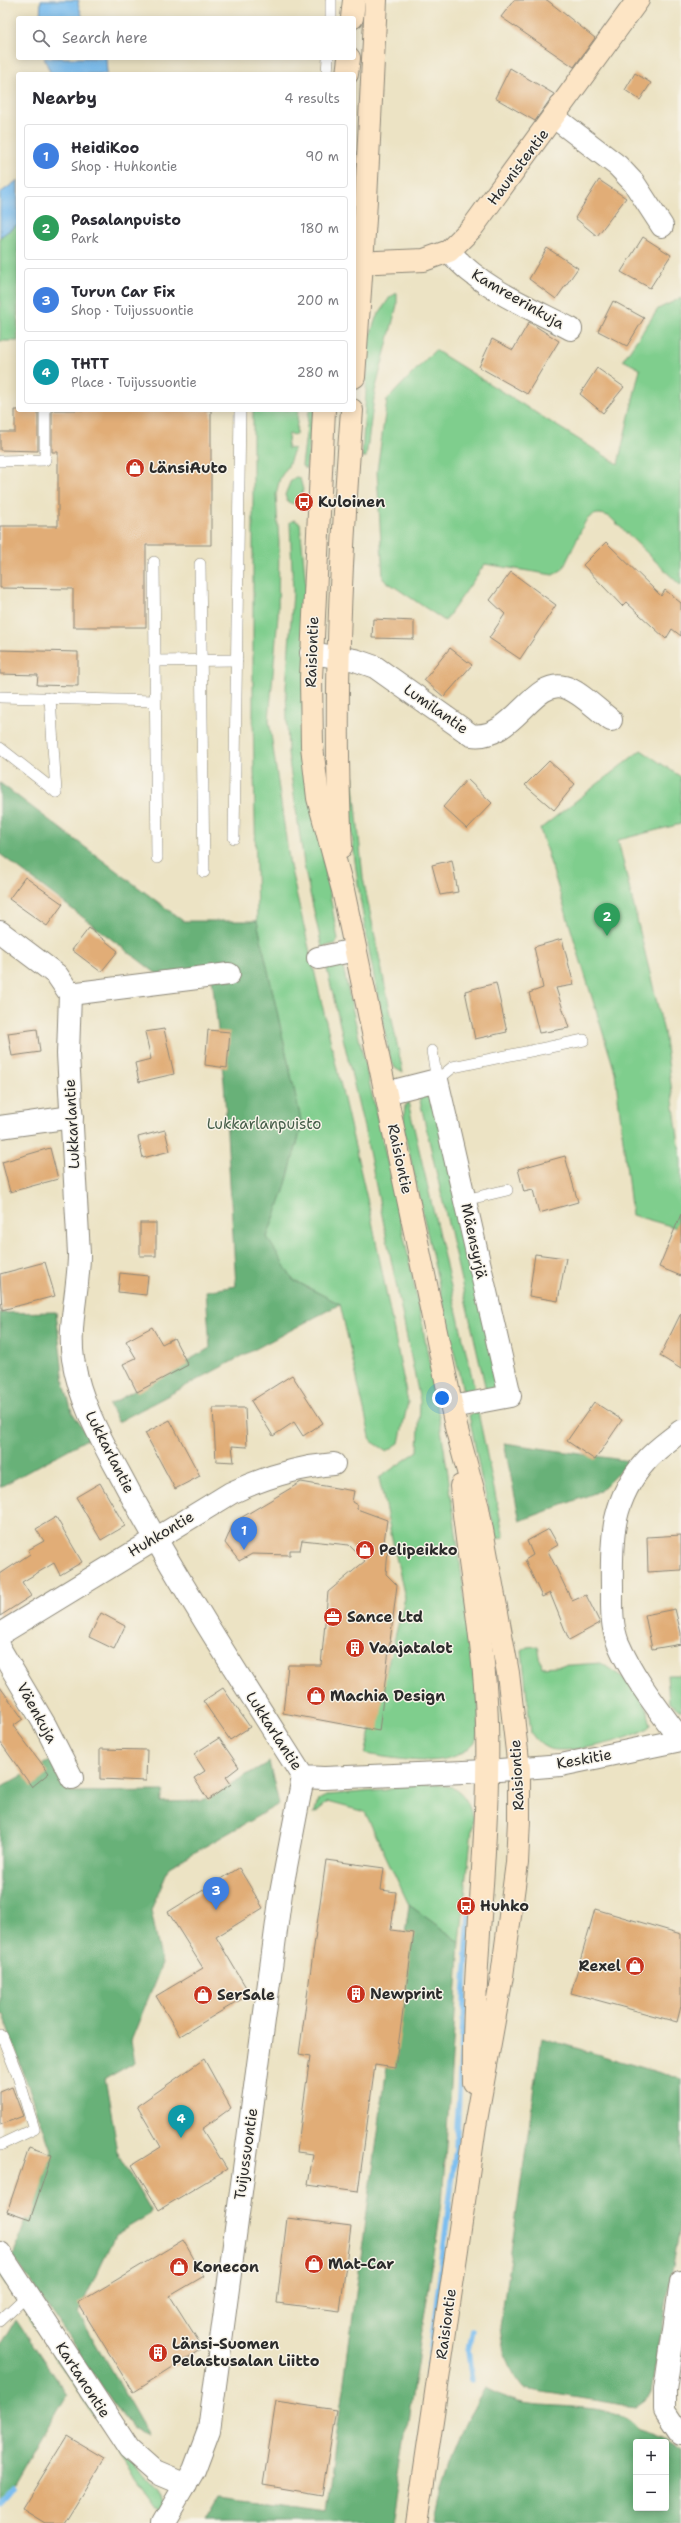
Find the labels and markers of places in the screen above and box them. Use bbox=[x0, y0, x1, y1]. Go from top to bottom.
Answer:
shop icon: LänsiAuto bbox=[124, 457, 146, 479]
place label: LänsiAuto bbox=[149, 458, 227, 478]
bus stop icon: Kuloinen bbox=[293, 491, 315, 513]
place label: Kuloinen bbox=[318, 492, 385, 512]
pin: 2 bbox=[594, 903, 620, 936]
pin: 1 bbox=[231, 1517, 257, 1550]
shop icon: Pelipeikko bbox=[354, 1539, 376, 1561]
place label: Pelipeikko bbox=[379, 1540, 458, 1560]
office icon: Sance Ltd bbox=[322, 1606, 344, 1628]
place label: Sance Ltd bbox=[347, 1607, 423, 1627]
building icon: Vaajatalot bbox=[344, 1637, 366, 1659]
place label: Vaajatalot bbox=[369, 1638, 453, 1658]
shop icon: Machia Design bbox=[305, 1685, 327, 1707]
place label: Machia Design bbox=[330, 1686, 445, 1706]
pin: 3 bbox=[203, 1877, 229, 1910]
bus stop icon: Huhko bbox=[455, 1895, 477, 1917]
place label: Huhko bbox=[480, 1896, 529, 1916]
shop icon: Rexel bbox=[624, 1955, 646, 1977]
place label: Rexel bbox=[579, 1956, 621, 1976]
building icon: Newprint bbox=[345, 1983, 367, 2005]
shop icon: SerSale bbox=[192, 1984, 214, 2006]
place label: Newprint bbox=[370, 1984, 443, 2004]
place label: SerSale bbox=[217, 1985, 275, 2005]
pin: 4 bbox=[168, 2105, 194, 2138]
shop icon: Mat-Car bbox=[303, 2253, 325, 2275]
place label: Mat-Car bbox=[328, 2254, 394, 2274]
shop icon: Konecon bbox=[168, 2256, 190, 2278]
place label: Konecon bbox=[193, 2257, 259, 2277]
place label: Länsi-Suomen Pelastusalan Liitto bbox=[172, 2334, 320, 2371]
building icon: Länsi-Suomen Pelastusalan Liitto bbox=[147, 2342, 169, 2364]

